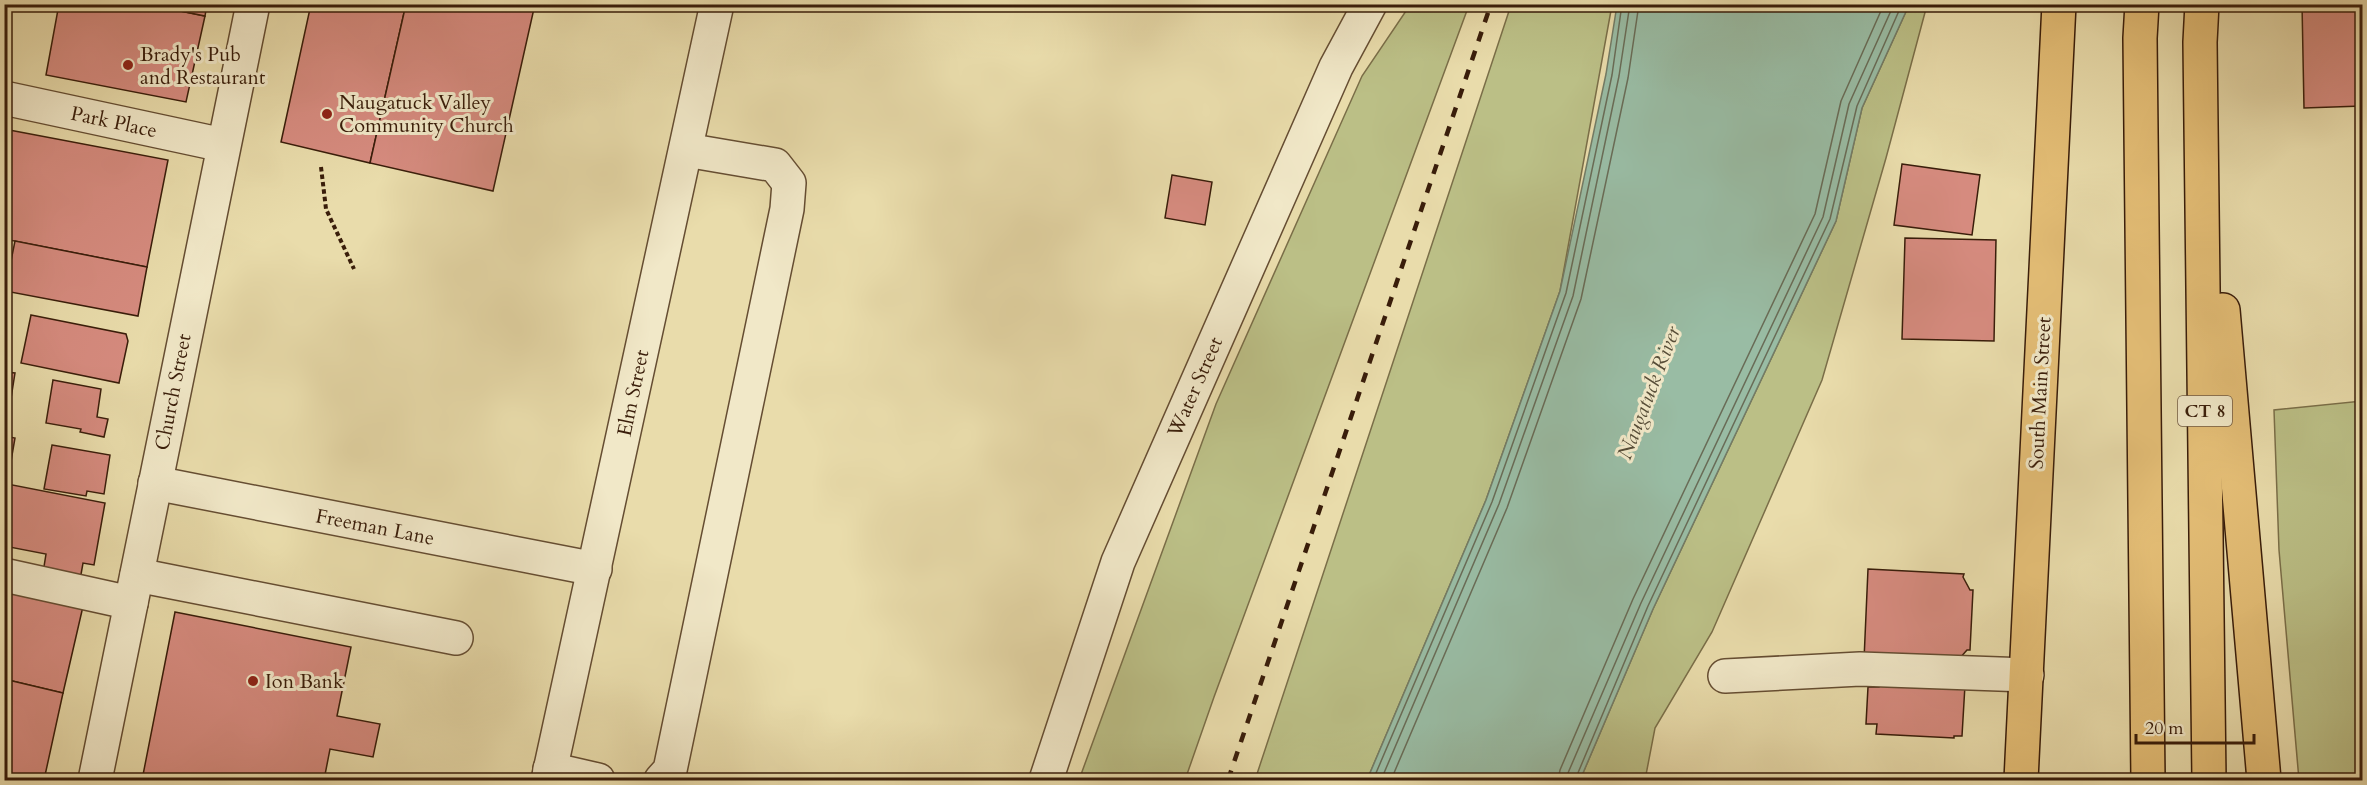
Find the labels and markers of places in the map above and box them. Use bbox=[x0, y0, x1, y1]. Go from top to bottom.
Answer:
place label: Brady's Pub and Restaurant bbox=[140, 41, 266, 91]
marker: Brady's Pub and Restaurant bbox=[121, 58, 135, 72]
place label: Naugatuck Valley Community Church bbox=[339, 89, 514, 139]
marker: Naugatuck Valley Community Church bbox=[320, 107, 334, 121]
place label: Ion Bank bbox=[265, 668, 344, 695]
marker: Ion Bank bbox=[246, 674, 260, 688]

